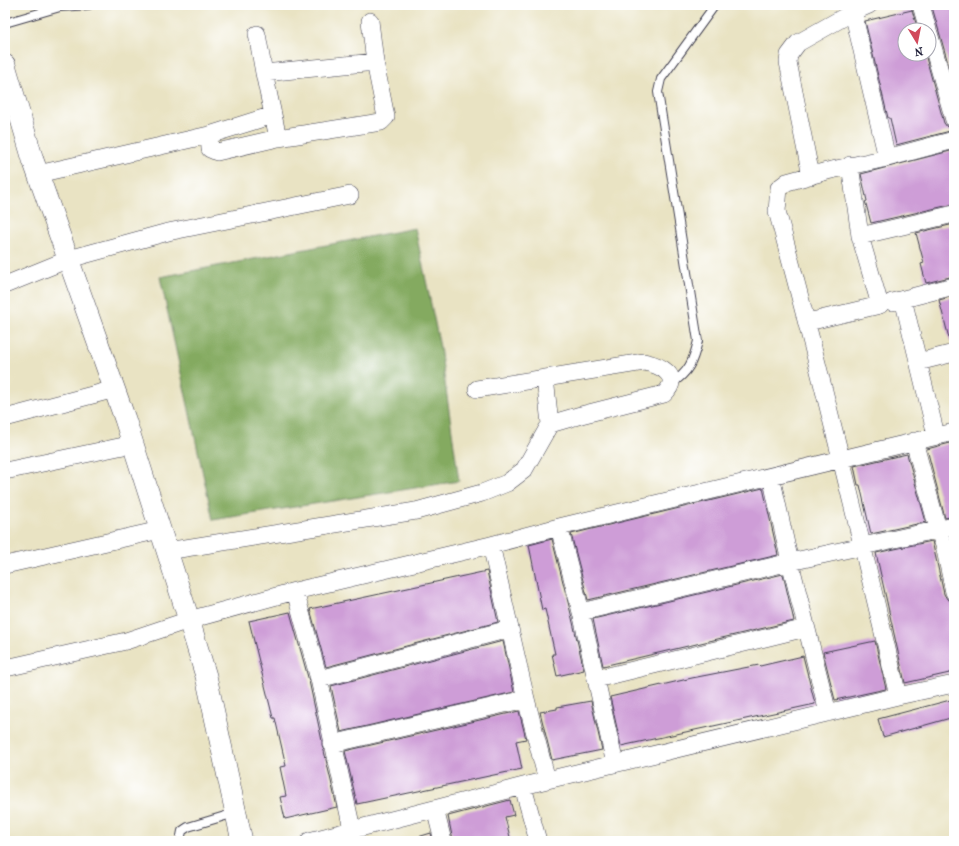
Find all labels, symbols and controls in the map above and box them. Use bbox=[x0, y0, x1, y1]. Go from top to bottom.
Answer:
north arrow bbox=[897, 22, 937, 62]
text: N bbox=[913, 44, 924, 59]

